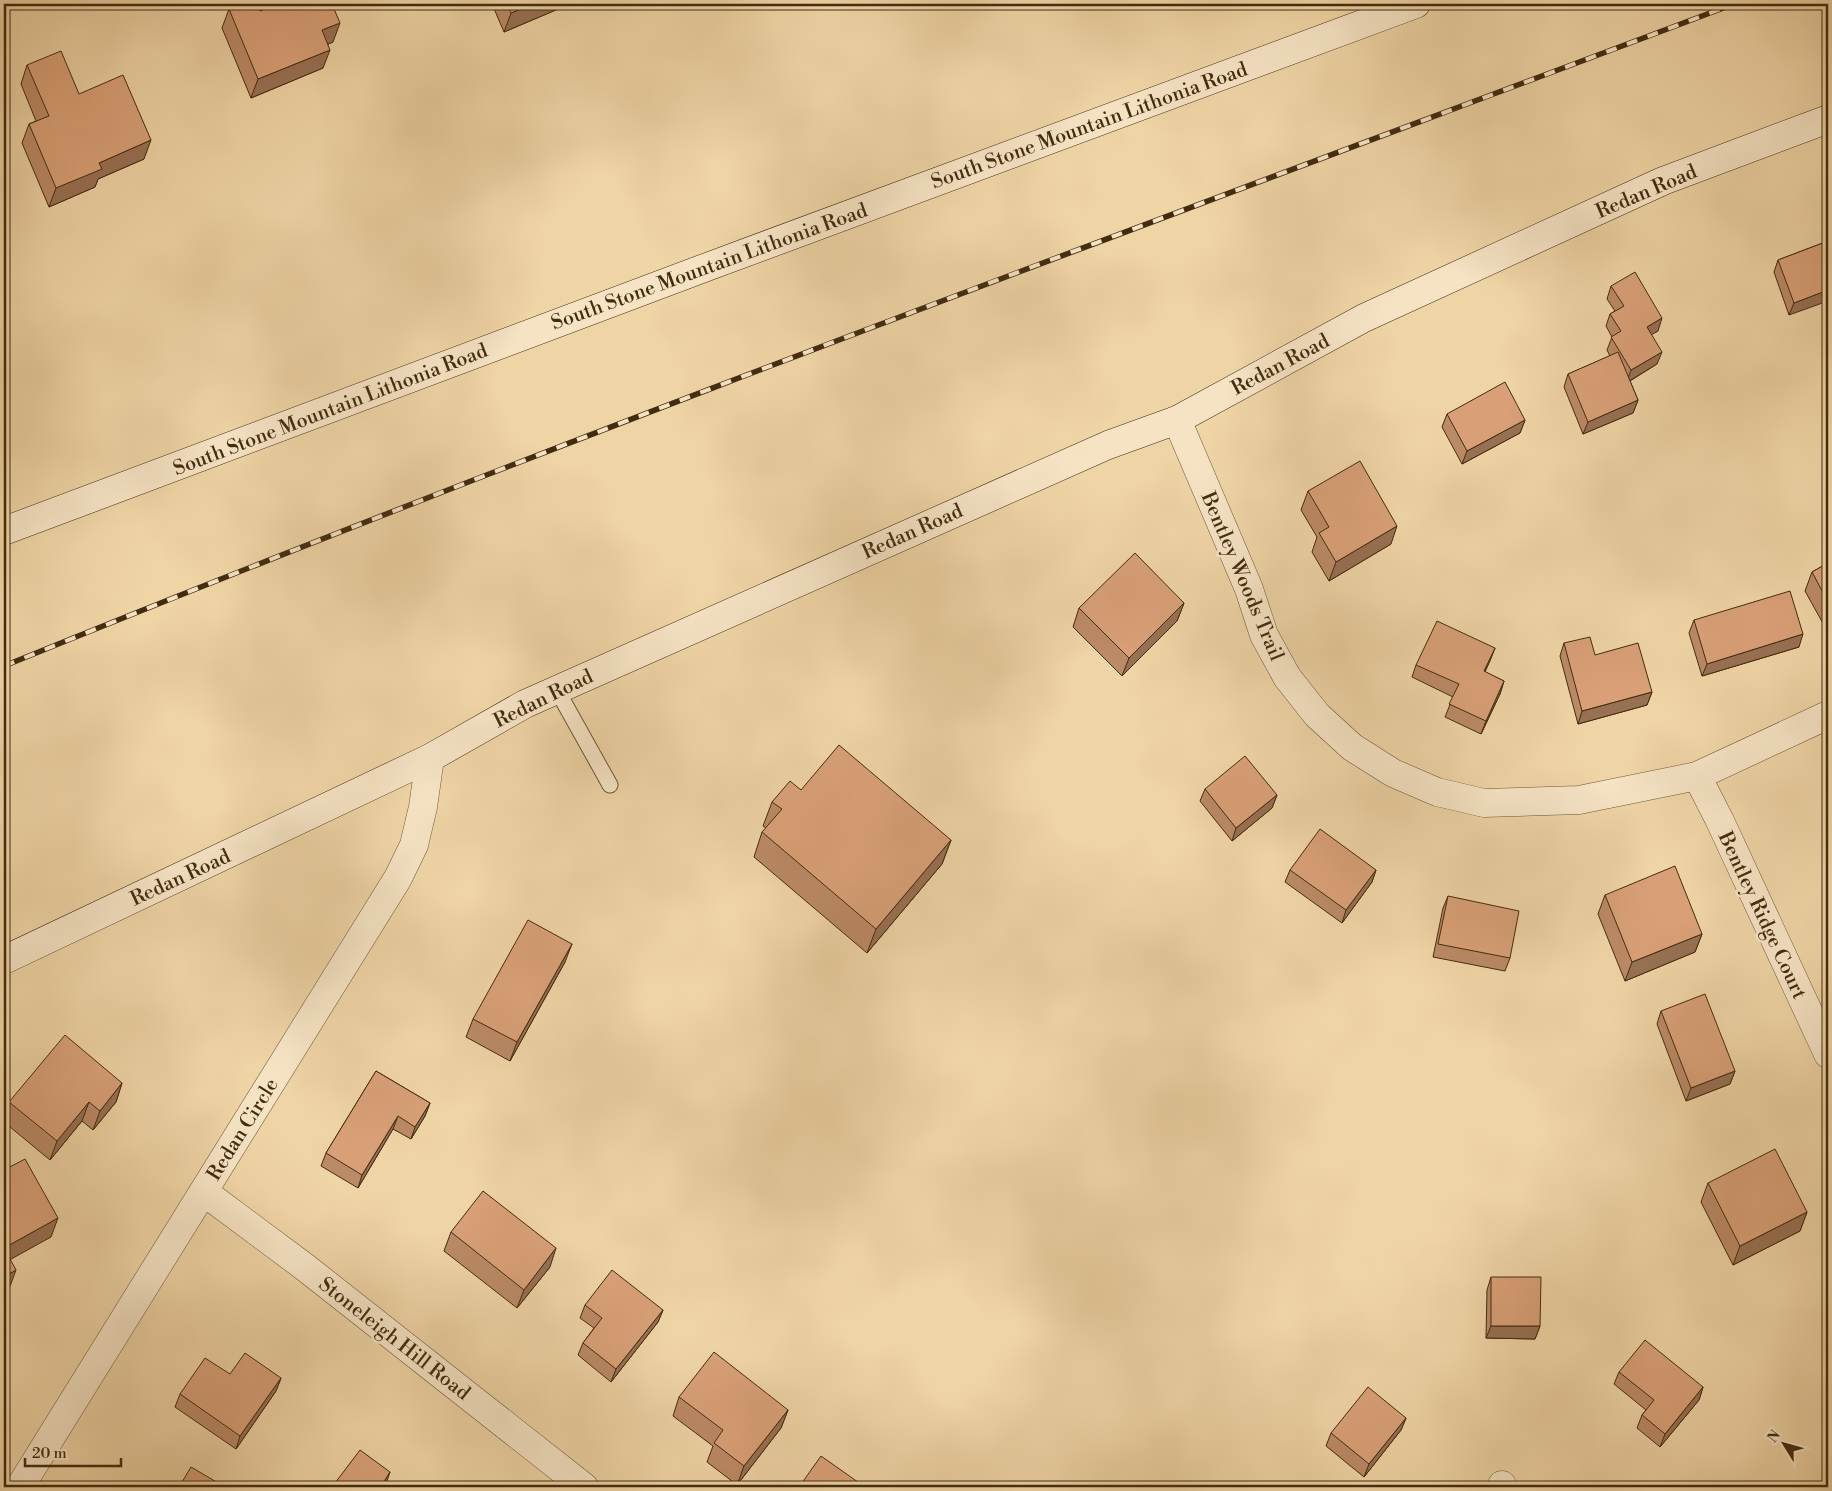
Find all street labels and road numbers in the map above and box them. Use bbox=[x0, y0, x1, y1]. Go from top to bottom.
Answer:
street label: South Stone Mountain Lithonia Road bbox=[928, 57, 1252, 195]
street label: Redan Road bbox=[1592, 160, 1702, 225]
street label: South Stone Mountain Lithonia Road bbox=[548, 198, 872, 336]
street label: Redan Road bbox=[1227, 329, 1335, 402]
street label: South Stone Mountain Lithonia Road bbox=[170, 339, 492, 482]
street label: Bentley Woods Trail bbox=[1194, 487, 1289, 665]
street label: Redan Road bbox=[858, 499, 967, 566]
street label: Redan Road bbox=[490, 664, 598, 734]
street label: Bentley Ridge Court bbox=[1711, 827, 1811, 1003]
street label: Redan Road bbox=[127, 844, 235, 912]
street label: Redan Circle bbox=[202, 1074, 285, 1186]
street label: Stoneleigh Hill Road bbox=[313, 1272, 475, 1407]

